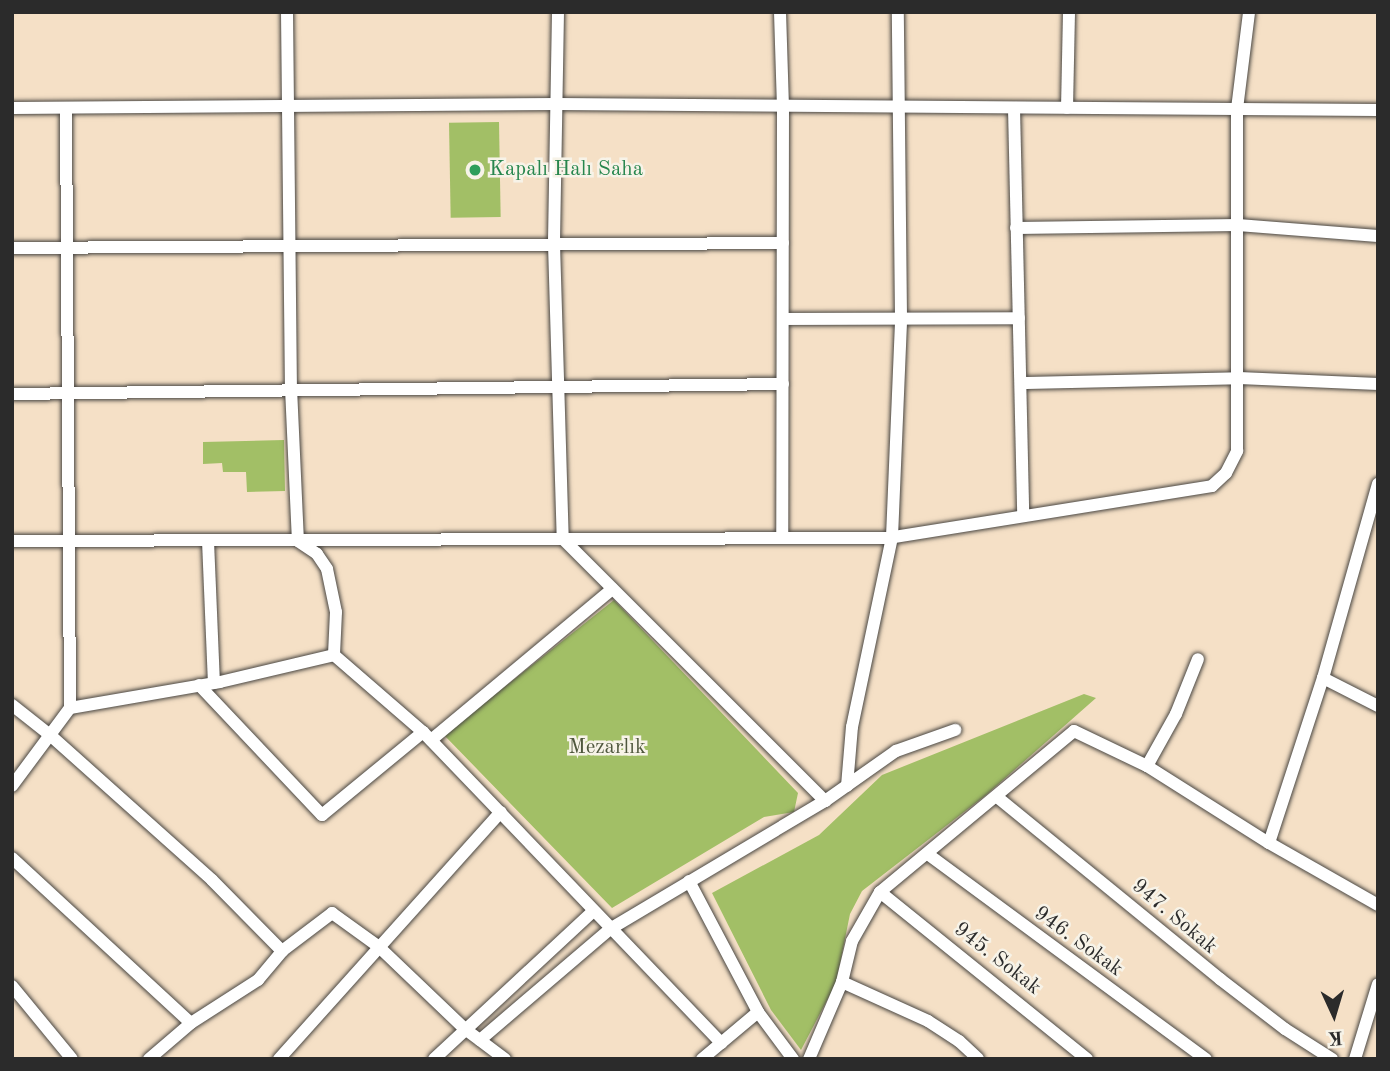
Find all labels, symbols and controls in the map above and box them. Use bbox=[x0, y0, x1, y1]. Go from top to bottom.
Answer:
place label: Kapalı Halı Saha bbox=[489, 157, 643, 183]
marker: Kapalı Halı Saha bbox=[467, 162, 483, 178]
park label: Mezarlık bbox=[568, 735, 646, 761]
street label: 947. Sokak bbox=[1126, 874, 1222, 960]
street label: 946. Sokak bbox=[1029, 901, 1127, 983]
street label: 945. Sokak bbox=[948, 917, 1046, 1001]
north arrow bbox=[1299, 980, 1369, 1050]
text: K bbox=[1328, 1026, 1343, 1046]

